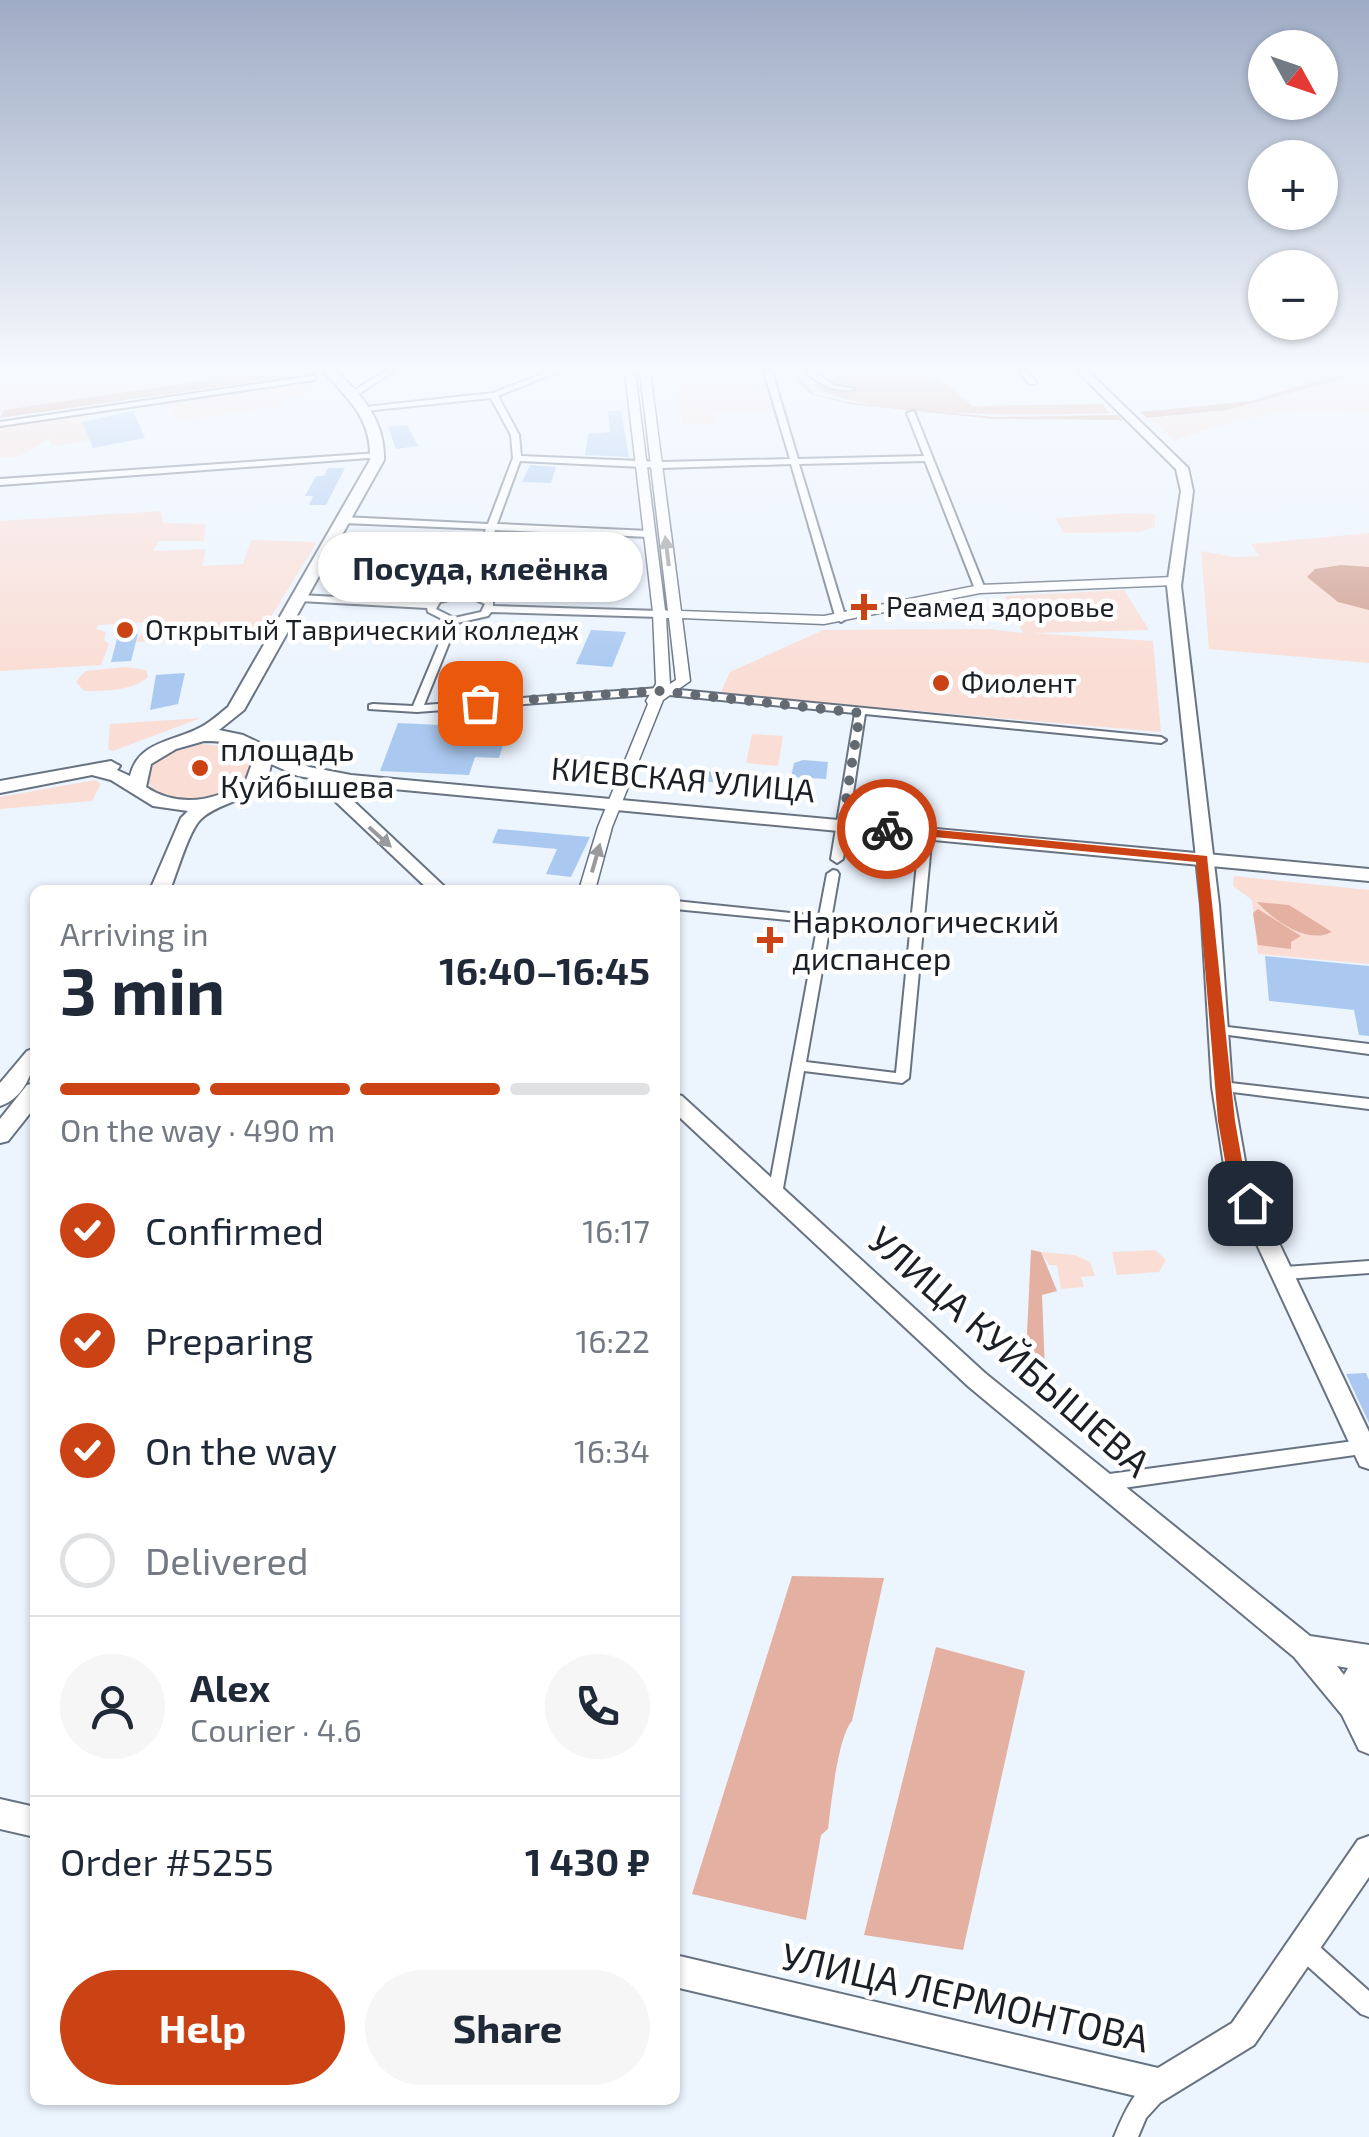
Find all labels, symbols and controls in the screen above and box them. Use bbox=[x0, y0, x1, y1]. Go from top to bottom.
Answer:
north arrow bbox=[1248, 30, 1338, 120]
map controls bbox=[1248, 30, 1338, 340]
button: + bbox=[1248, 140, 1338, 230]
button: − bbox=[1248, 250, 1338, 340]
callout: Посуда, клеёнка bbox=[318, 533, 642, 603]
one-way arrow bbox=[659, 534, 675, 566]
text: Посуда, клеёнка bbox=[352, 548, 609, 586]
place label: Реамед здоровье bbox=[886, 589, 1115, 623]
marker: Реамед здоровье bbox=[851, 594, 877, 620]
place label: Открытый Таврический колледж bbox=[145, 612, 579, 646]
marker: Открытый Таврический колледж bbox=[114, 619, 136, 641]
pin bbox=[438, 661, 523, 746]
place label: Фиолент bbox=[961, 665, 1077, 699]
marker: Фиолент bbox=[930, 672, 952, 694]
icon: bag bbox=[453, 676, 508, 731]
place label: площадь Куйбышева bbox=[220, 729, 394, 805]
street label: КИЕВСКАЯ УЛИЦА bbox=[550, 748, 817, 808]
marker: площадь Куйбышева bbox=[189, 757, 211, 779]
courier bbox=[837, 779, 937, 879]
icon: bike bbox=[860, 802, 915, 857]
one-way arrow bbox=[367, 825, 392, 847]
one-way arrow bbox=[589, 842, 604, 873]
place label: Наркологический диспансер bbox=[792, 901, 1059, 976]
text: Arriving in bbox=[60, 914, 209, 952]
marker: Наркологический диспансер bbox=[757, 927, 783, 953]
text: 16:40–16:45 bbox=[439, 947, 650, 993]
text: 3 min bbox=[60, 950, 225, 1028]
text: On the way · 490 m bbox=[60, 1110, 335, 1148]
pin bbox=[1208, 1161, 1293, 1246]
icon: home bbox=[1223, 1176, 1278, 1231]
icon: check bbox=[60, 1203, 115, 1258]
text: Confirmed bbox=[145, 1207, 324, 1253]
text: 16:17 bbox=[582, 1211, 650, 1249]
street label: УЛИЦА КУЙБЫШЕВА bbox=[860, 1216, 1161, 1486]
icon: check bbox=[60, 1313, 115, 1368]
text: Preparing bbox=[145, 1317, 313, 1363]
text: 16:22 bbox=[575, 1321, 650, 1359]
icon: check bbox=[60, 1423, 115, 1478]
text: On the way bbox=[145, 1427, 337, 1473]
text: 16:34 bbox=[574, 1431, 650, 1469]
text: Delivered bbox=[145, 1537, 309, 1583]
button: person bbox=[60, 1654, 165, 1759]
button: phone bbox=[545, 1654, 650, 1759]
text: Alex bbox=[190, 1664, 270, 1710]
text: Courier · 4.6 bbox=[190, 1710, 362, 1748]
text: Order #5255 bbox=[60, 1838, 274, 1884]
text: 1 430 ₽ bbox=[525, 1838, 650, 1884]
street label: УЛИЦА ЛЕРМОНТОВА bbox=[777, 1931, 1154, 2061]
button: Help bbox=[60, 1970, 345, 2085]
button: Share bbox=[365, 1970, 650, 2085]

